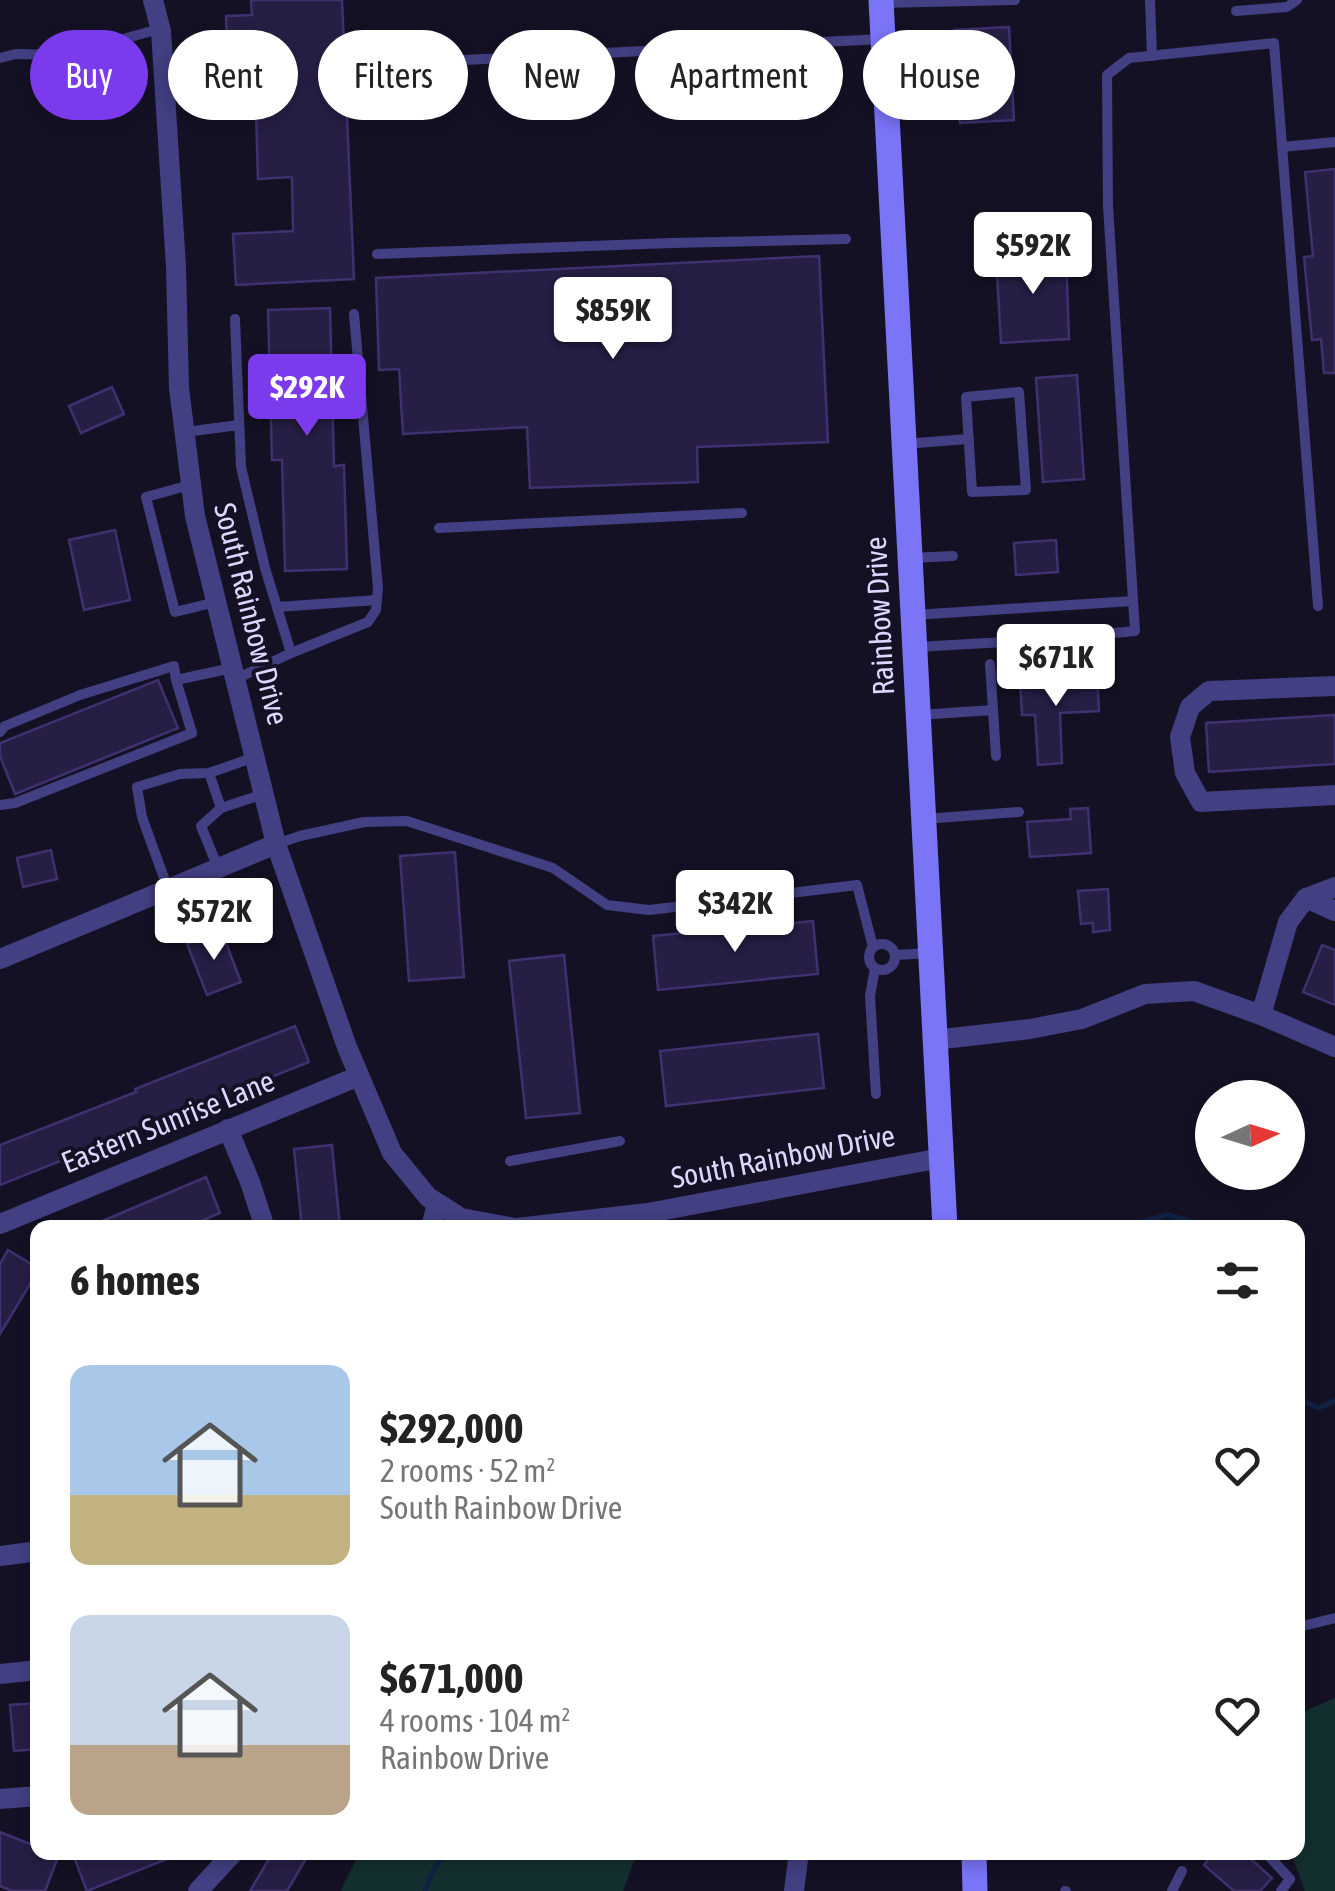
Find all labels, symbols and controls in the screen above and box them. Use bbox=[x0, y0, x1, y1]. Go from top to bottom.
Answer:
chip: Buy bbox=[30, 30, 148, 120]
chip: Rent bbox=[168, 30, 298, 120]
chip: Filters bbox=[318, 30, 468, 120]
chip: New bbox=[488, 30, 615, 120]
chip: Apartment bbox=[635, 30, 843, 120]
chip: House bbox=[863, 30, 1015, 120]
pin: $592K bbox=[963, 212, 1103, 297]
text: $592K bbox=[996, 226, 1070, 263]
pin: $859K bbox=[543, 277, 683, 362]
text: $859K bbox=[576, 291, 650, 328]
pin: $292K bbox=[237, 354, 377, 439]
text: $292K bbox=[270, 368, 344, 405]
street label: South Rainbow Drive bbox=[208, 499, 296, 728]
street label: Rainbow Drive bbox=[858, 536, 900, 696]
pin: $671K bbox=[986, 624, 1126, 709]
text: $671K bbox=[1019, 638, 1093, 675]
pin: $342K bbox=[665, 870, 805, 955]
pin: $572K bbox=[144, 878, 284, 963]
text: $342K bbox=[698, 884, 772, 921]
text: $572K bbox=[177, 892, 251, 929]
street label: Eastern Sunrise Lane bbox=[56, 1063, 279, 1179]
north arrow bbox=[1195, 1080, 1305, 1190]
map controls bbox=[1195, 1080, 1305, 1190]
street label: South Rainbow Drive bbox=[668, 1118, 898, 1194]
icon: filters bbox=[1210, 1253, 1265, 1308]
text: 6 homes bbox=[70, 1256, 200, 1304]
text: $292,000 bbox=[380, 1404, 524, 1452]
icon: home bbox=[150, 1405, 270, 1525]
icon: heart bbox=[1210, 1438, 1265, 1493]
text: 2 rooms · 52 m² bbox=[380, 1452, 555, 1489]
text: South Rainbow Drive bbox=[380, 1489, 622, 1526]
text: $671,000 bbox=[380, 1654, 524, 1702]
icon: home bbox=[150, 1655, 270, 1775]
icon: heart bbox=[1210, 1688, 1265, 1743]
text: 4 rooms · 104 m² bbox=[380, 1702, 570, 1739]
text: Rainbow Drive bbox=[380, 1739, 549, 1776]

